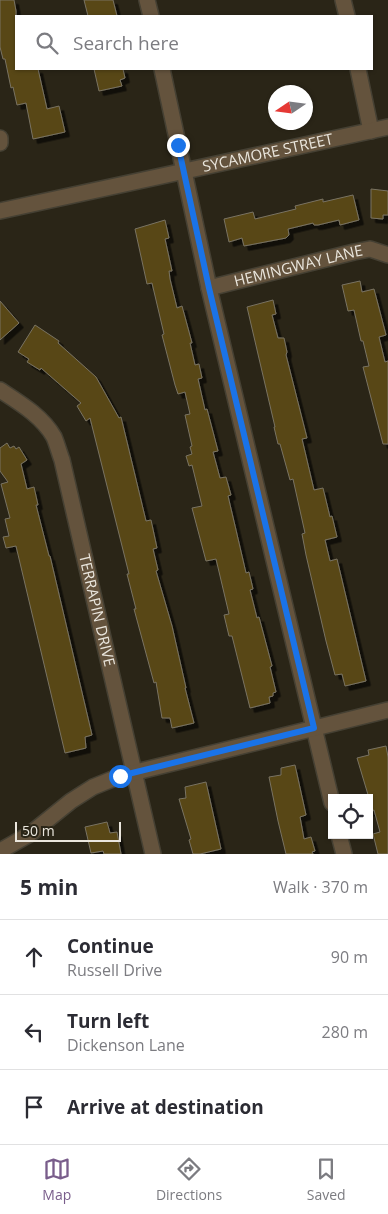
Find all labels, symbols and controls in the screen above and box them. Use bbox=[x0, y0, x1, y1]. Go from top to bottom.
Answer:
search box bbox=[15, 15, 373, 70]
icon: search bbox=[33, 29, 61, 57]
text: Search here bbox=[73, 30, 179, 56]
north arrow bbox=[268, 85, 313, 130]
street label: SYCAMORE STREET bbox=[200, 128, 335, 176]
route end bbox=[167, 134, 190, 157]
street label: HEMINGWAY LANE bbox=[232, 240, 364, 290]
street label: TERRAPIN DRIVE bbox=[75, 552, 120, 668]
route start bbox=[109, 765, 132, 788]
map controls bbox=[328, 794, 373, 839]
button: locate bbox=[328, 794, 373, 839]
scale bar bbox=[15, 819, 121, 842]
text: 50 m bbox=[22, 821, 55, 840]
text: 5 min bbox=[20, 873, 78, 901]
text: Walk · 370 m bbox=[273, 876, 368, 898]
text: Continue bbox=[67, 933, 154, 959]
icon: ahead bbox=[20, 943, 48, 971]
text: 90 m bbox=[331, 946, 368, 968]
text: Russell Drive bbox=[67, 959, 162, 981]
text: Turn left bbox=[67, 1008, 149, 1034]
icon: left bbox=[20, 1018, 48, 1046]
text: 280 m bbox=[322, 1021, 368, 1043]
text: Dickenson Lane bbox=[67, 1034, 185, 1056]
icon: arrive bbox=[20, 1093, 48, 1121]
text: Arrive at destination bbox=[67, 1094, 264, 1120]
tab: Map bbox=[42, 1155, 71, 1204]
tab: Directions bbox=[156, 1155, 222, 1204]
tab: Saved bbox=[307, 1155, 346, 1204]

